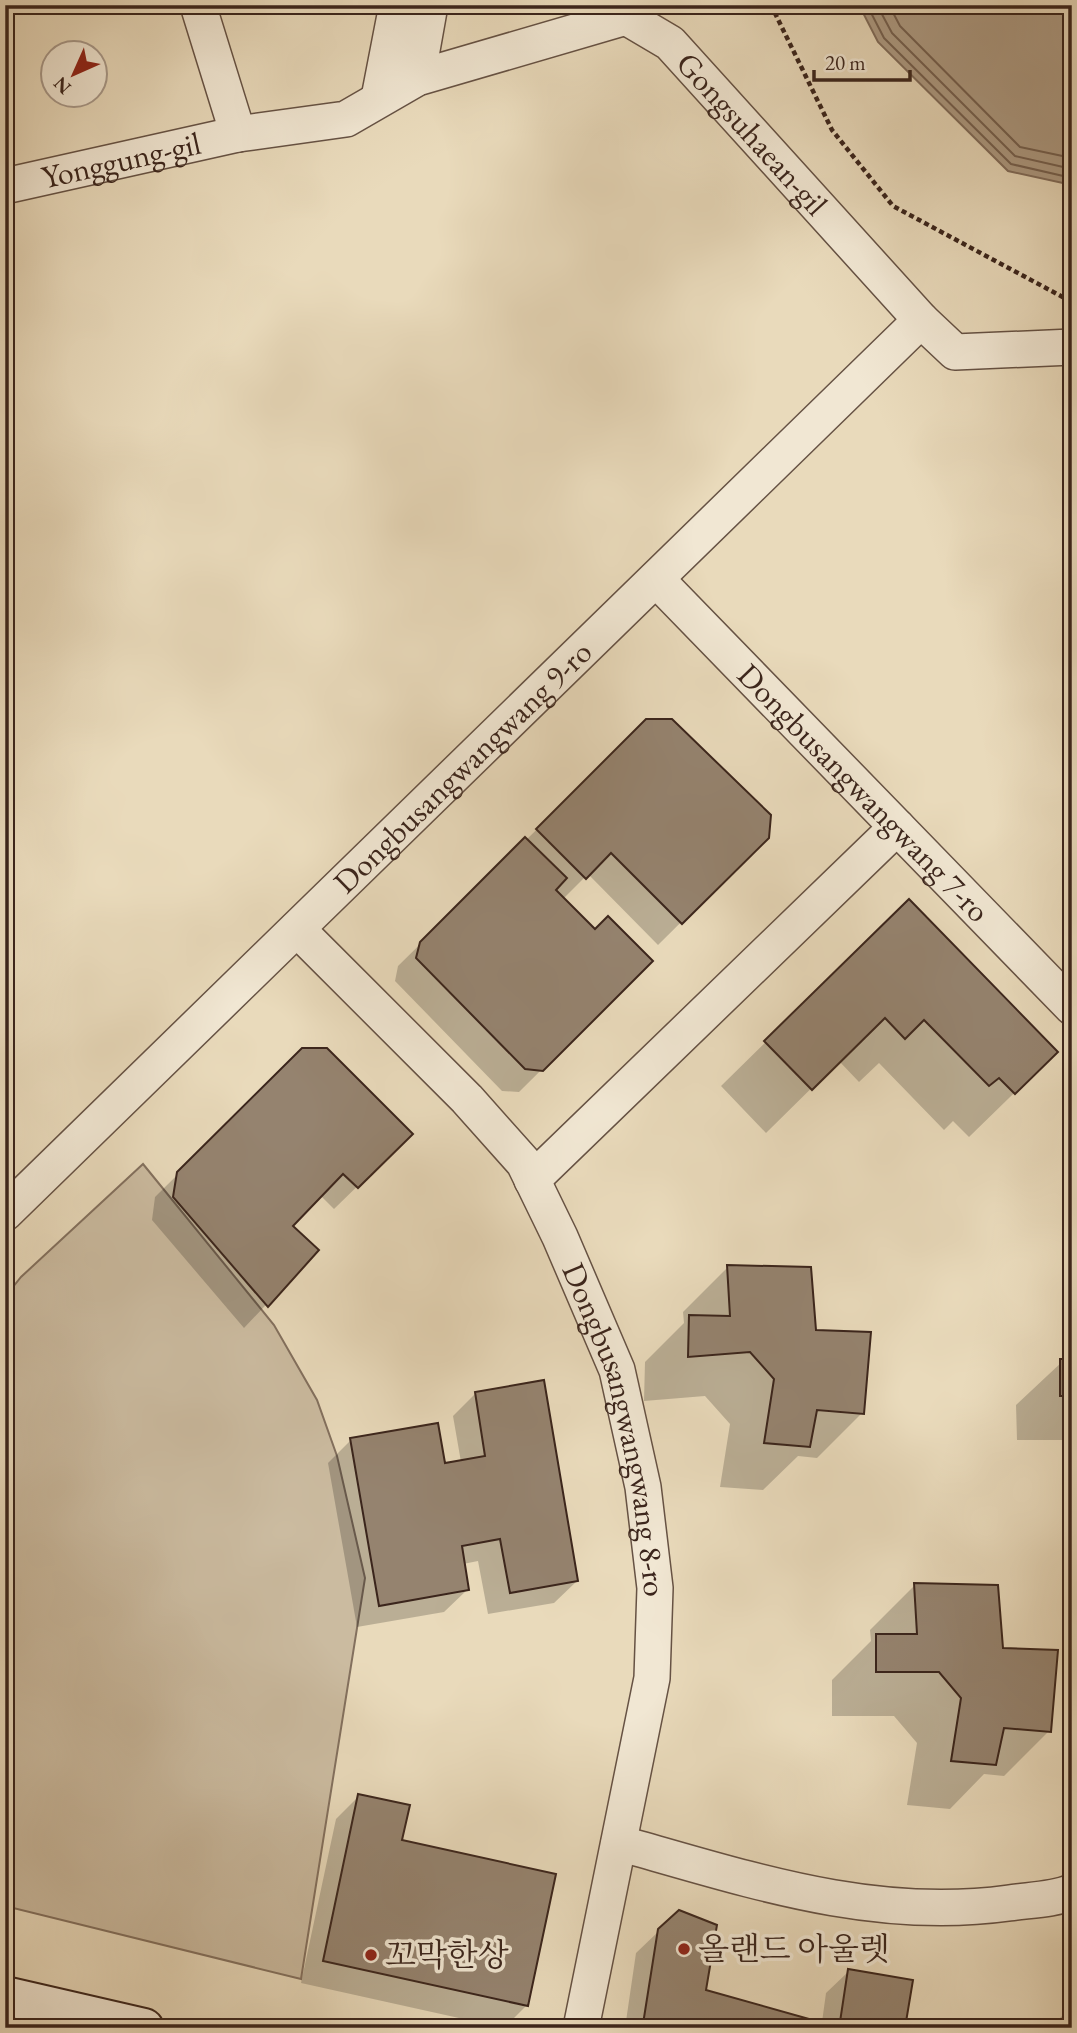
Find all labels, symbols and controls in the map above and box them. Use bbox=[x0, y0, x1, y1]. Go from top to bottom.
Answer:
north arrow bbox=[38, 38, 108, 108]
scale bar bbox=[814, 38, 911, 82]
street label: Gongsuhaean-gil bbox=[667, 43, 837, 225]
text: 20 m bbox=[825, 49, 866, 76]
text: N bbox=[48, 71, 77, 100]
street label: Yonggung-gil bbox=[38, 122, 205, 198]
street label: Dongbusangwangwang 9-ro bbox=[324, 631, 601, 903]
street label: Dongbusangwangwang 7-ro bbox=[728, 654, 999, 931]
street label: Dongbusangwangwang 8-ro bbox=[552, 1256, 676, 1598]
place label: 올랜드 아울렛 bbox=[698, 1928, 890, 1970]
place label: 꼬막한상 bbox=[385, 1934, 509, 1976]
marker: 올랜드 아울렛 bbox=[676, 1941, 692, 1957]
marker: 꼬막한상 bbox=[363, 1947, 379, 1963]

